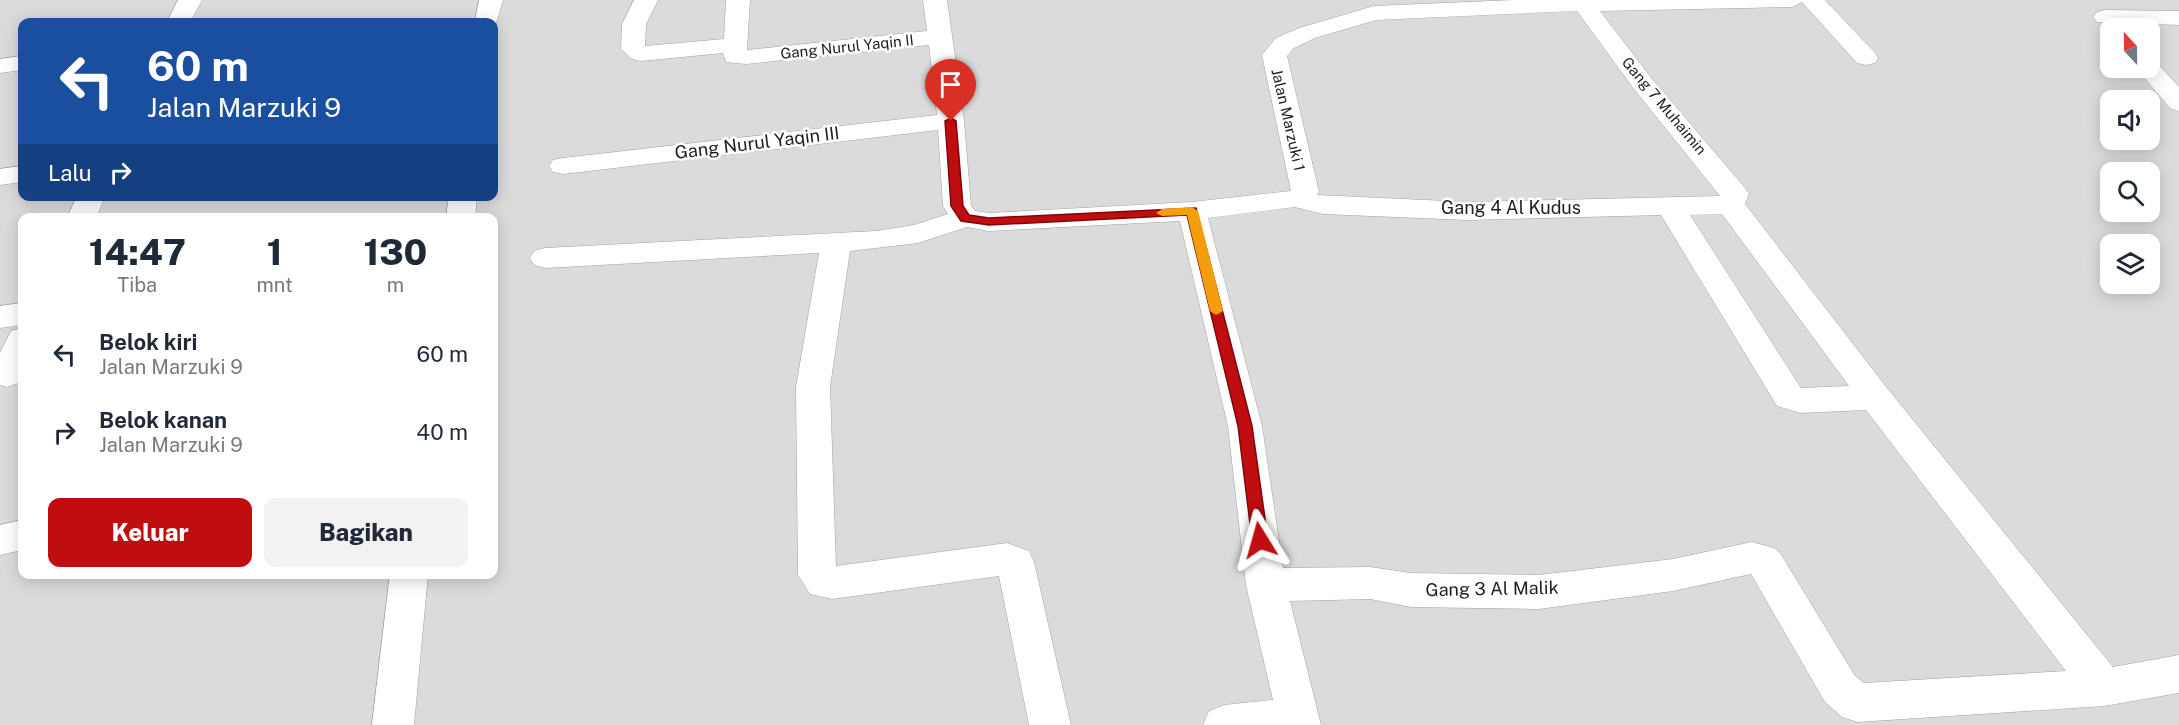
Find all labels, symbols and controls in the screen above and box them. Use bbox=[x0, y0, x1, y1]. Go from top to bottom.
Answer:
north arrow bbox=[2100, 18, 2160, 78]
map controls bbox=[2100, 18, 2160, 294]
street label: Gang Nurul Yaqin II bbox=[779, 31, 914, 62]
text: 60 m bbox=[147, 41, 249, 90]
icon: left bbox=[48, 42, 126, 120]
street label: Gang 7 Muhaimin bbox=[1619, 54, 1710, 158]
pin bbox=[925, 59, 976, 121]
street label: Jalan Marzuki 1 bbox=[1268, 67, 1309, 173]
icon: arrive bbox=[934, 68, 967, 101]
button: sound bbox=[2100, 90, 2160, 150]
text: Jalan Marzuki 9 bbox=[147, 91, 341, 123]
street label: Gang Nurul Yaqin III bbox=[673, 122, 841, 163]
icon: right bbox=[104, 156, 137, 189]
text: Lalu bbox=[48, 160, 92, 186]
button: search bbox=[2100, 162, 2160, 222]
street label: Gang 4 Al Kudus bbox=[1441, 197, 1581, 218]
text: 14:47 bbox=[89, 231, 186, 273]
text: 1 bbox=[267, 231, 283, 273]
text: 130 bbox=[363, 231, 427, 273]
button: layers bbox=[2100, 234, 2160, 294]
text: Tiba bbox=[117, 273, 157, 297]
text: mnt bbox=[257, 273, 293, 297]
text: m bbox=[387, 273, 404, 297]
text: Belok kiri bbox=[99, 329, 197, 355]
icon: left bbox=[48, 338, 81, 371]
text: 60 m bbox=[417, 341, 468, 367]
text: Jalan Marzuki 9 bbox=[99, 355, 243, 379]
text: Belok kanan bbox=[99, 407, 227, 433]
icon: right bbox=[48, 416, 81, 449]
text: 40 m bbox=[416, 419, 468, 445]
text: Jalan Marzuki 9 bbox=[99, 433, 243, 457]
button: Keluar bbox=[48, 498, 252, 567]
button: Bagikan bbox=[264, 498, 468, 567]
position arrow bbox=[1228, 508, 1292, 572]
street label: Gang 3 Al Malik bbox=[1425, 577, 1559, 600]

